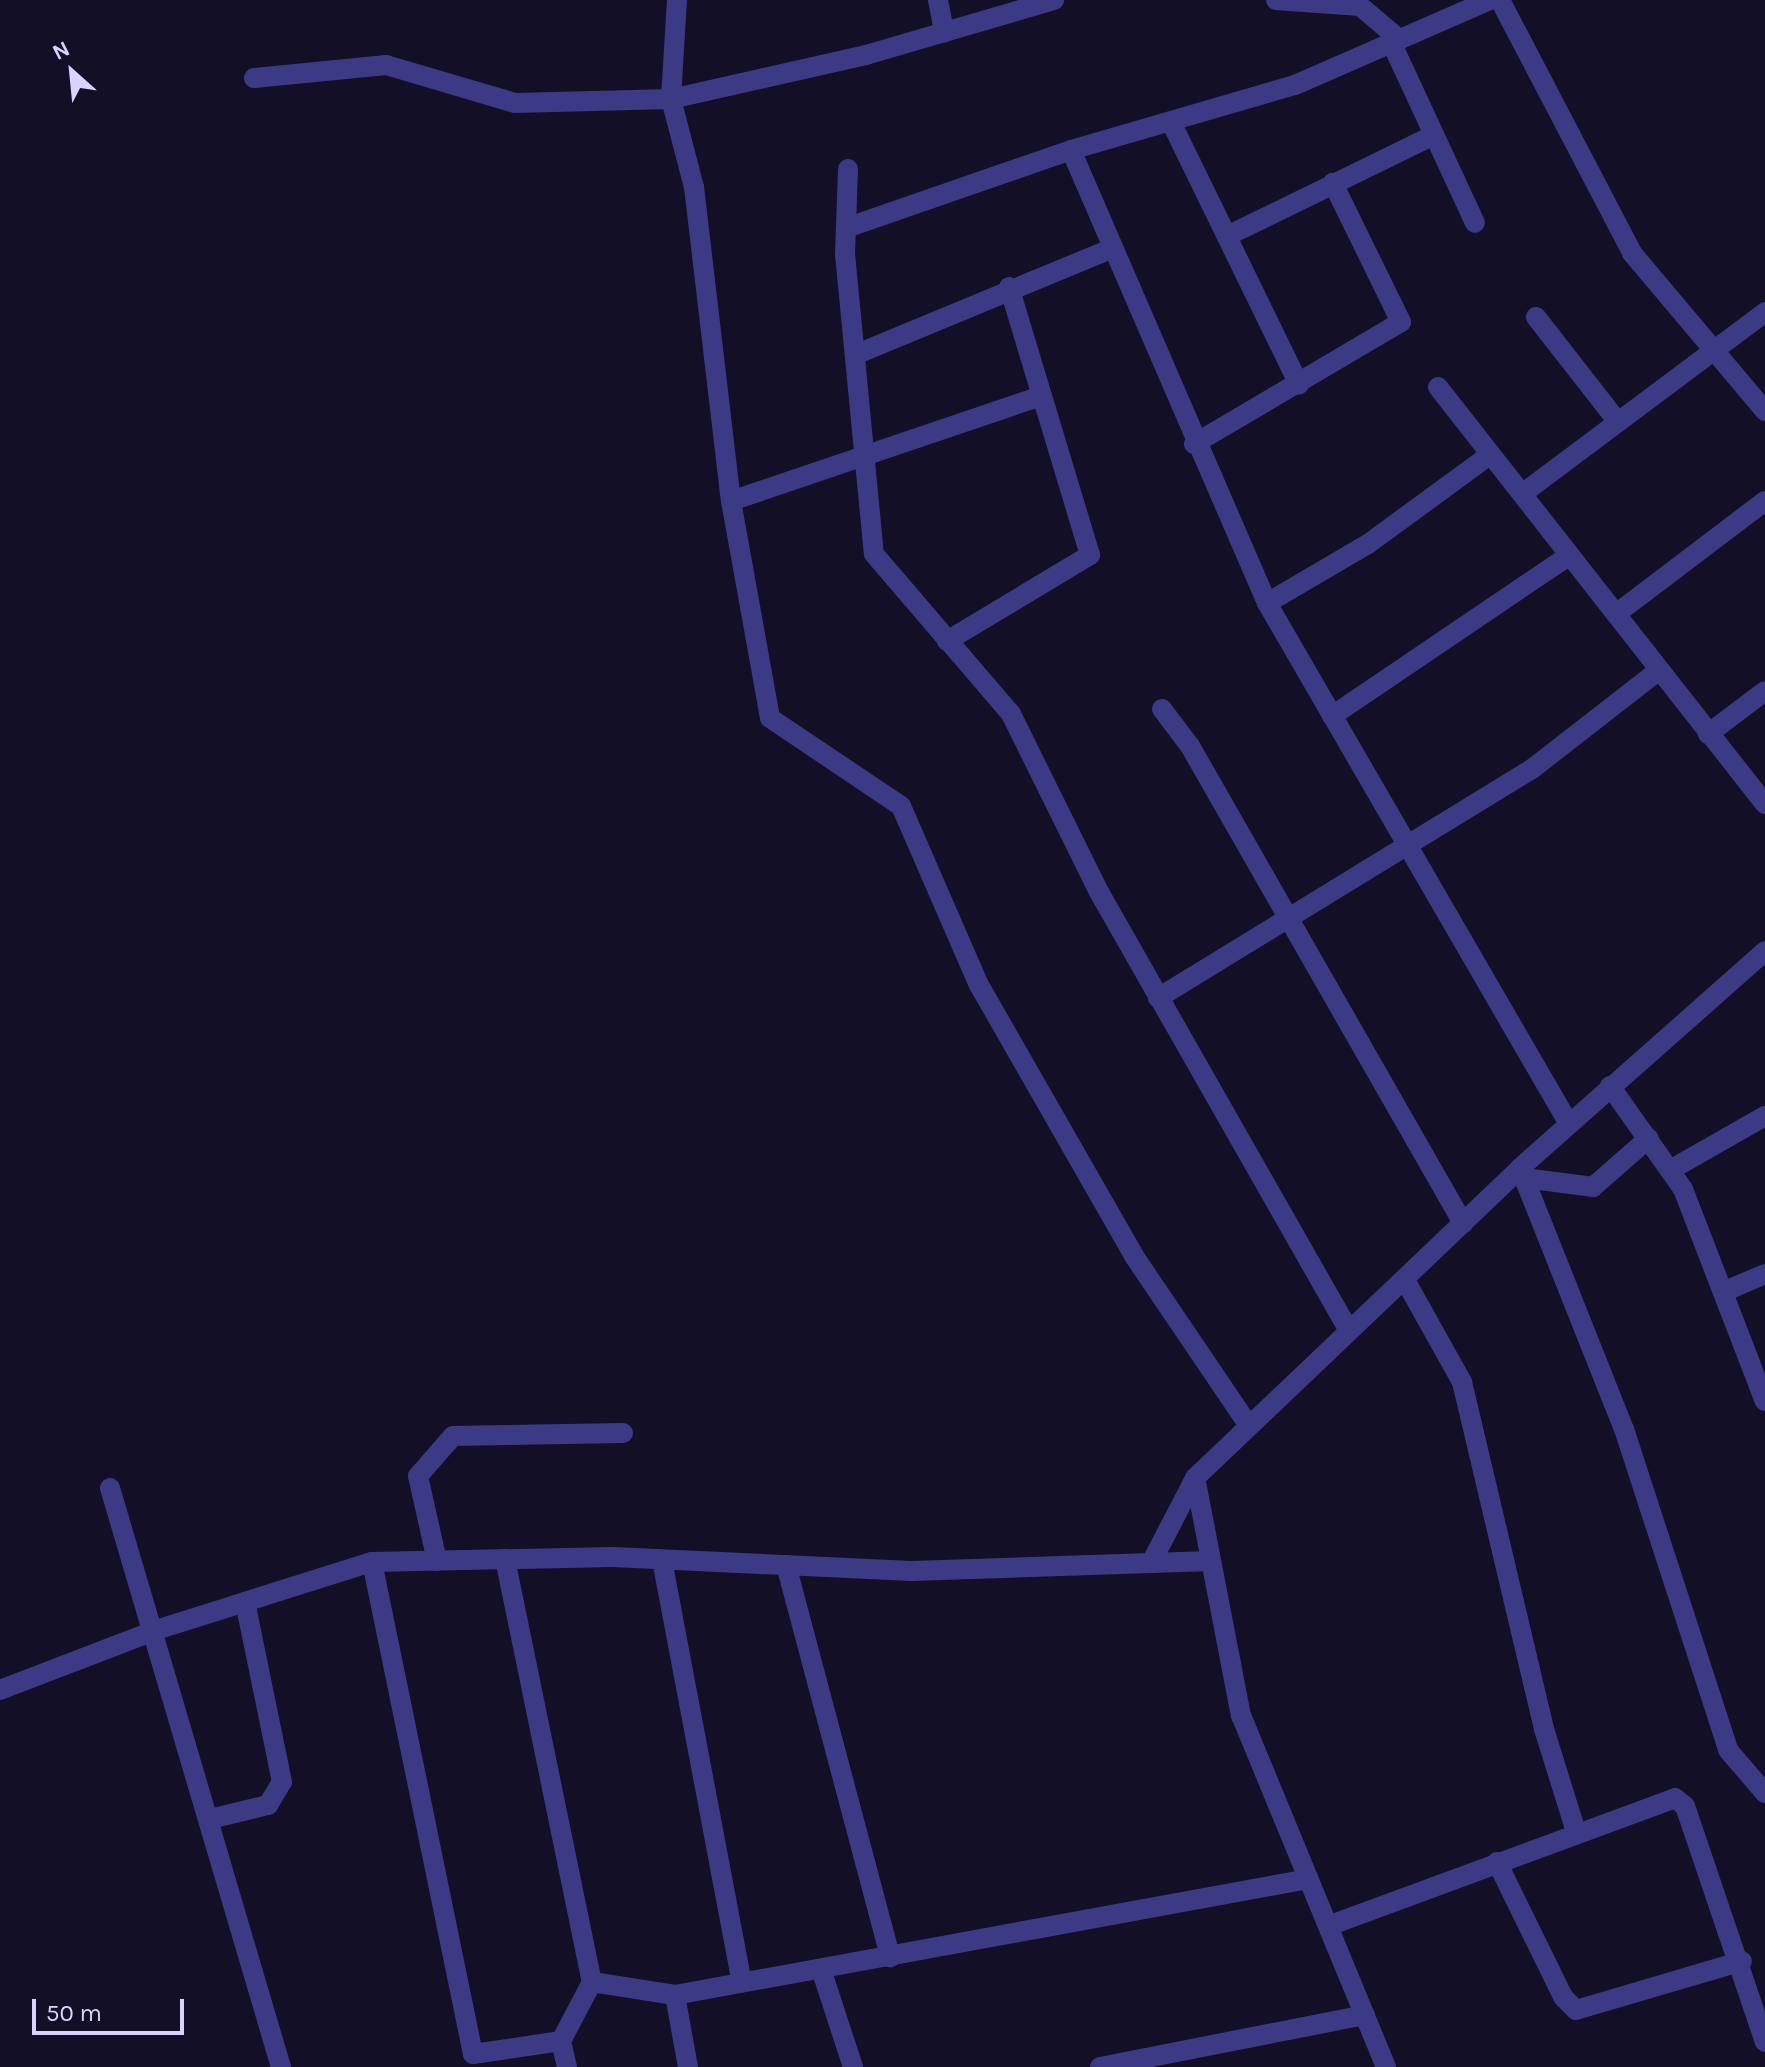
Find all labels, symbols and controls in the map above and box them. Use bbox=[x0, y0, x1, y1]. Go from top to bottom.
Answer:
north arrow bbox=[32, 32, 112, 112]
text: N bbox=[48, 35, 74, 66]
scale bar bbox=[36, 1983, 188, 2033]
text: 50 m bbox=[46, 1999, 102, 2027]

